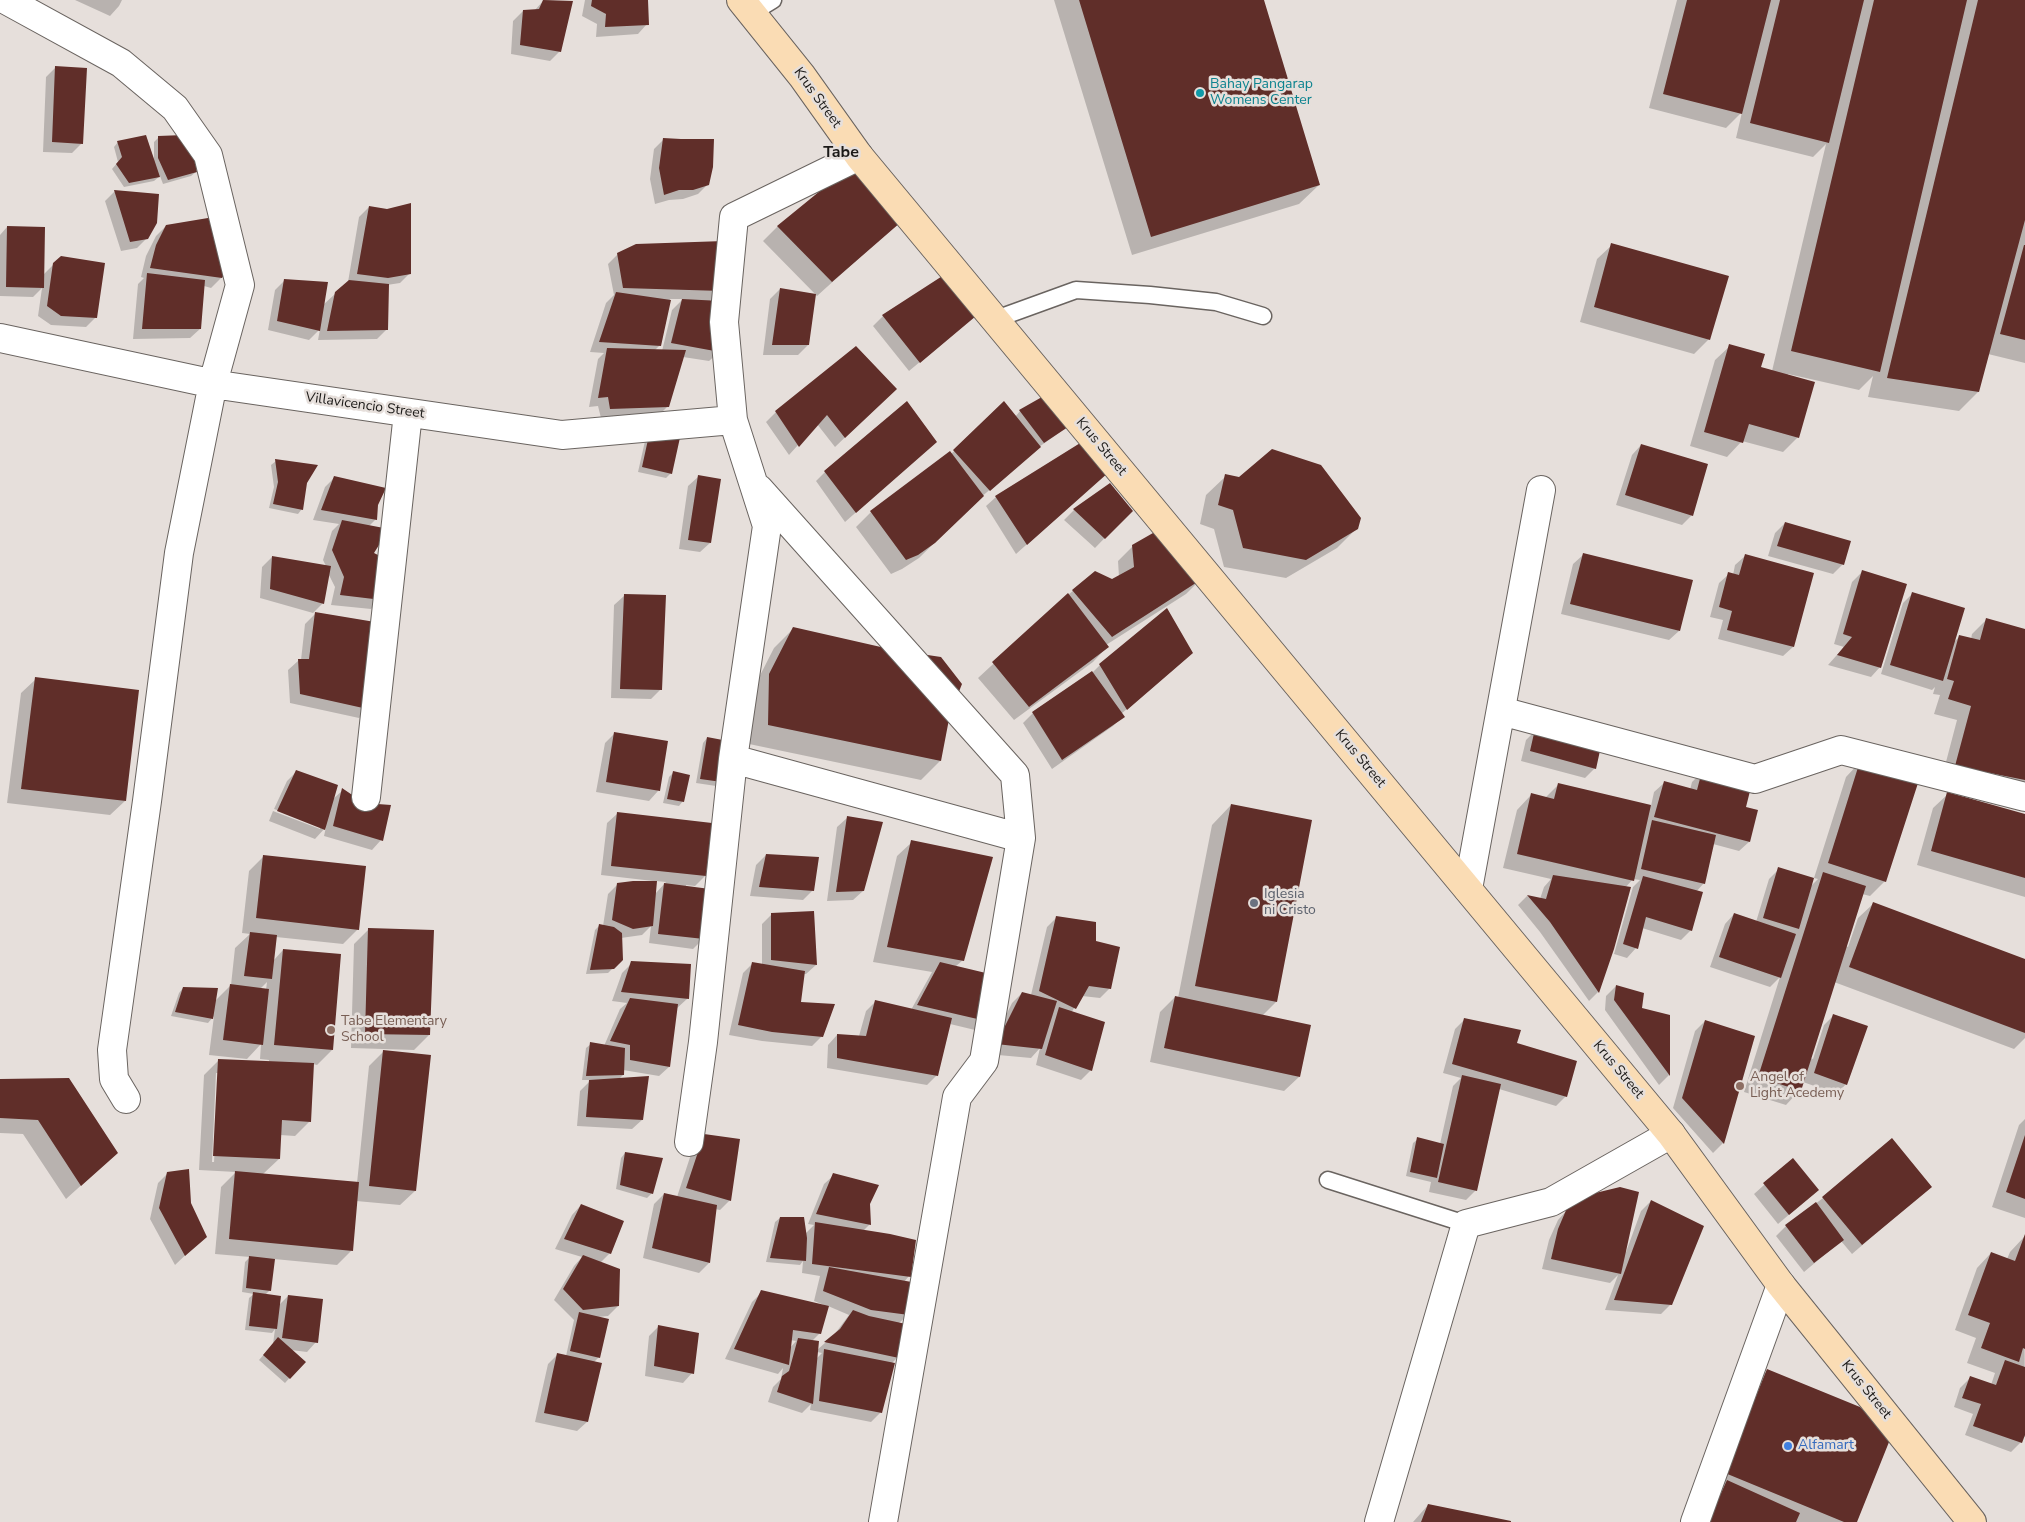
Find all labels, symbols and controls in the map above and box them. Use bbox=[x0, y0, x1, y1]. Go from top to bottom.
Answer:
street label: Krus Street bbox=[790, 65, 844, 131]
place label: Bahay Pangarap Womens Center bbox=[1210, 77, 1313, 110]
marker: Bahay Pangarap Womens Center bbox=[1194, 87, 1206, 99]
district label: Tabe bbox=[823, 143, 859, 163]
street label: Villavicencio Street bbox=[304, 389, 426, 423]
street label: Krus Street bbox=[1072, 415, 1130, 479]
street label: Krus Street bbox=[1331, 727, 1389, 791]
place label: Iglesia ni Cristo bbox=[1264, 887, 1316, 920]
marker: Iglesia ni Cristo bbox=[1248, 897, 1260, 909]
place label: Tabe Elementary School bbox=[341, 1014, 447, 1046]
marker: Tabe Elementary School bbox=[325, 1024, 337, 1036]
street label: Krus Street bbox=[1589, 1038, 1647, 1102]
place label: Angel of Light Acedemy bbox=[1750, 1070, 1844, 1102]
marker: Angel of Light Acedemy bbox=[1734, 1080, 1746, 1092]
street label: Krus Street bbox=[1837, 1357, 1895, 1423]
place label: Alfamart bbox=[1798, 1438, 1854, 1454]
marker: Alfamart bbox=[1782, 1440, 1794, 1452]

